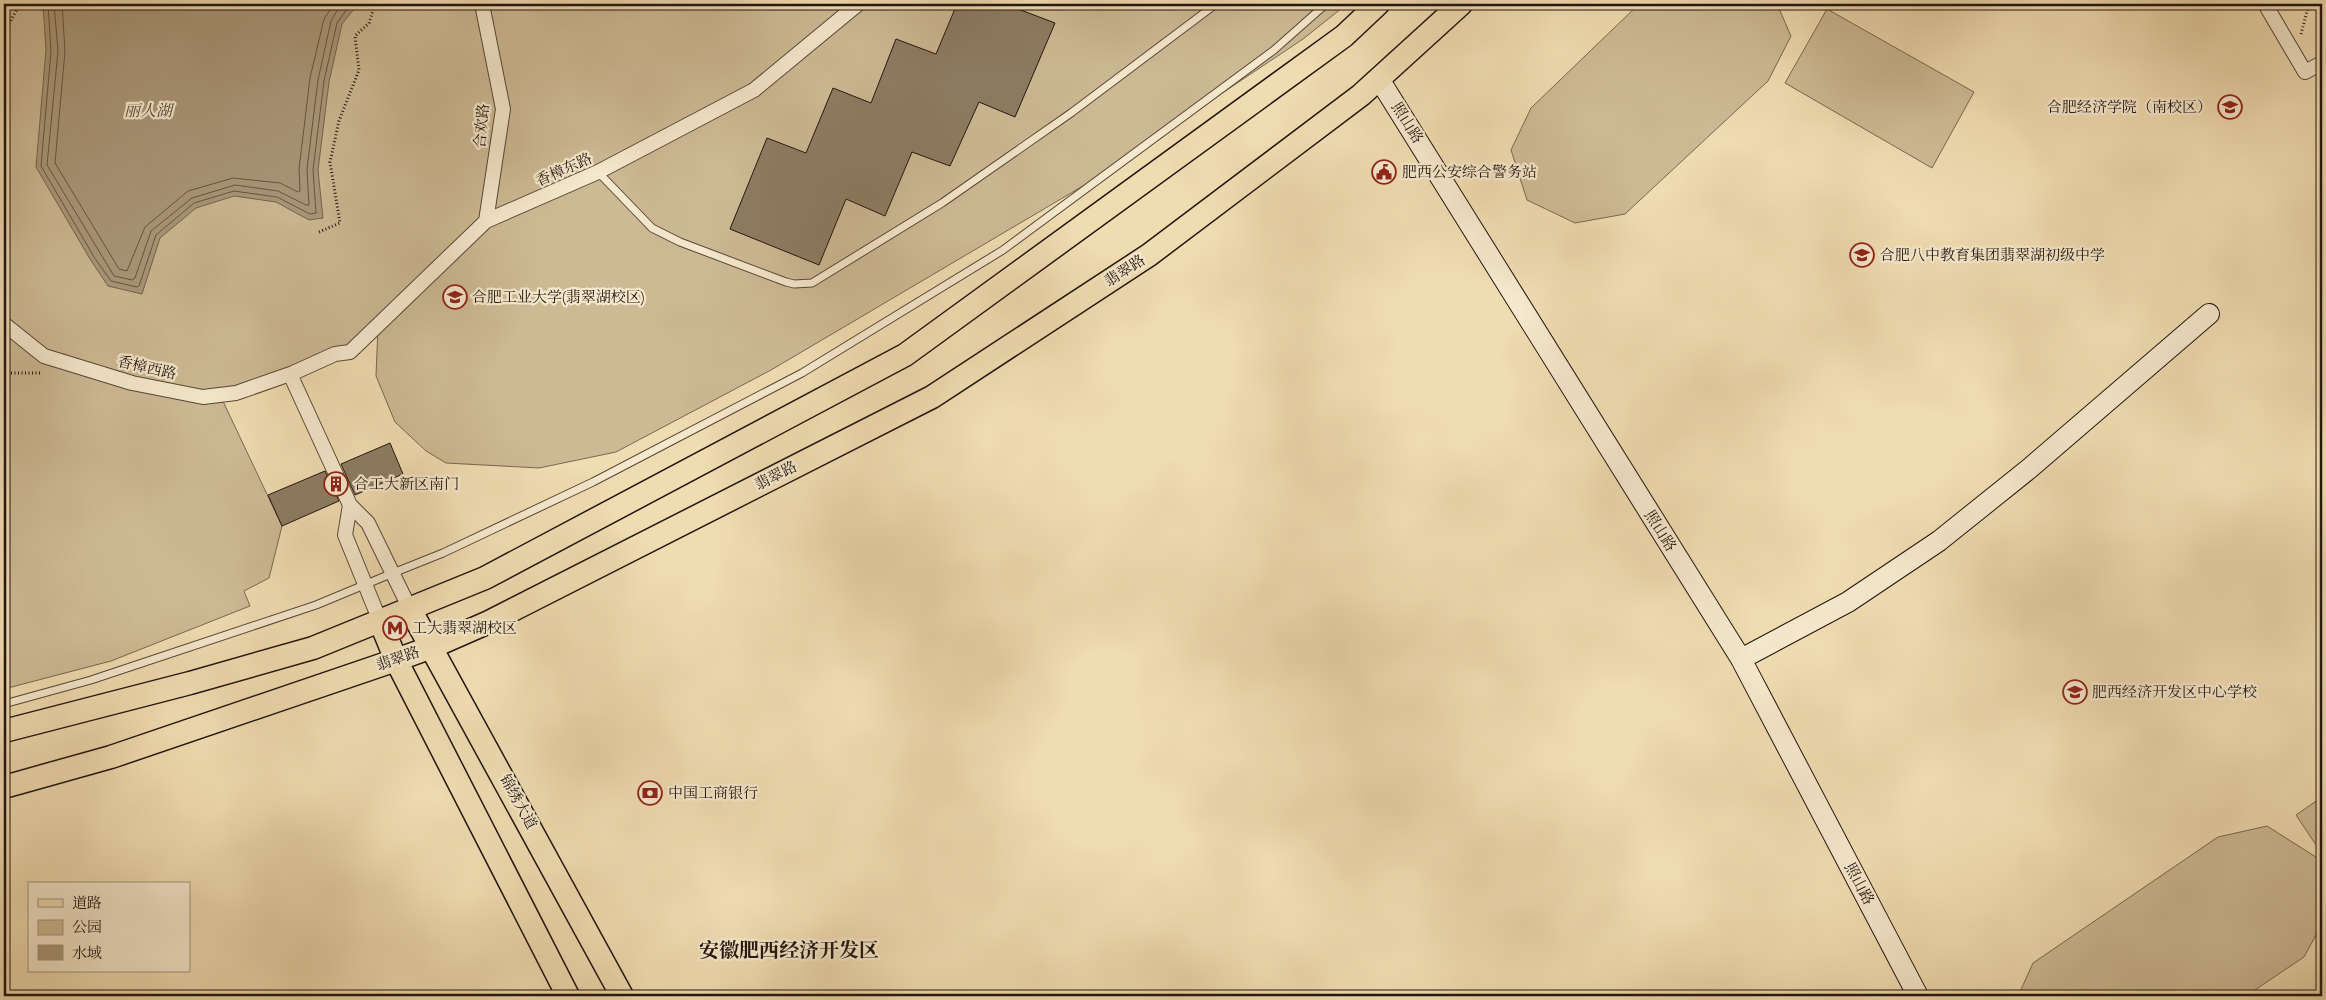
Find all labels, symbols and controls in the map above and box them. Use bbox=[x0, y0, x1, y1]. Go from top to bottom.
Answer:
school or university icon: 合肥经济学院（南校区） bbox=[2217, 94, 2243, 120]
place label: 合肥经济学院（南校区） bbox=[2047, 98, 2212, 117]
street label: 照山路 bbox=[1387, 99, 1427, 147]
water label: 丽人湖 bbox=[124, 102, 175, 122]
street label: 合欢路 bbox=[471, 103, 493, 149]
street label: 香樟东路 bbox=[533, 149, 595, 191]
public building icon: 肥西公安综合警务站 bbox=[1371, 159, 1397, 185]
place label: 肥西公安综合警务站 bbox=[1402, 163, 1537, 182]
school or university icon: 合肥八中教育集团翡翠湖初级中学 bbox=[1849, 242, 1875, 268]
place label: 合肥八中教育集团翡翠湖初级中学 bbox=[1880, 246, 2105, 265]
street label: 翡翠路 bbox=[1101, 251, 1149, 291]
school or university icon: 合肥工业大学(翡翠湖校区) bbox=[442, 284, 468, 310]
place label: 合肥工业大学(翡翠湖校区) bbox=[472, 288, 645, 307]
street label: 香樟西路 bbox=[116, 352, 178, 384]
street label: 翡翠路 bbox=[752, 457, 800, 495]
building icon: 合工大新区南门 bbox=[323, 471, 349, 497]
place label: 合工大新区南门 bbox=[354, 475, 459, 494]
street label: 照山路 bbox=[1640, 507, 1680, 555]
metro station icon: 工大翡翠湖校区 bbox=[382, 615, 408, 641]
place label: 工大翡翠湖校区 bbox=[412, 619, 517, 638]
street label: 翡翠路 bbox=[374, 643, 422, 675]
school or university icon: 肥西经济开发区中心学校 bbox=[2062, 679, 2088, 705]
place label: 肥西经济开发区中心学校 bbox=[2092, 683, 2257, 702]
street label: 锦绣大道 bbox=[495, 771, 541, 833]
bank icon: 中国工商银行 bbox=[637, 780, 663, 806]
place label: 中国工商银行 bbox=[668, 784, 758, 803]
street label: 照山路 bbox=[1840, 860, 1878, 908]
legend bbox=[28, 882, 190, 972]
text: 道路 bbox=[72, 894, 102, 913]
text: 公园 bbox=[72, 918, 102, 937]
district label: 安徽肥西经济开发区 bbox=[699, 939, 879, 964]
text: 水域 bbox=[72, 944, 102, 963]

